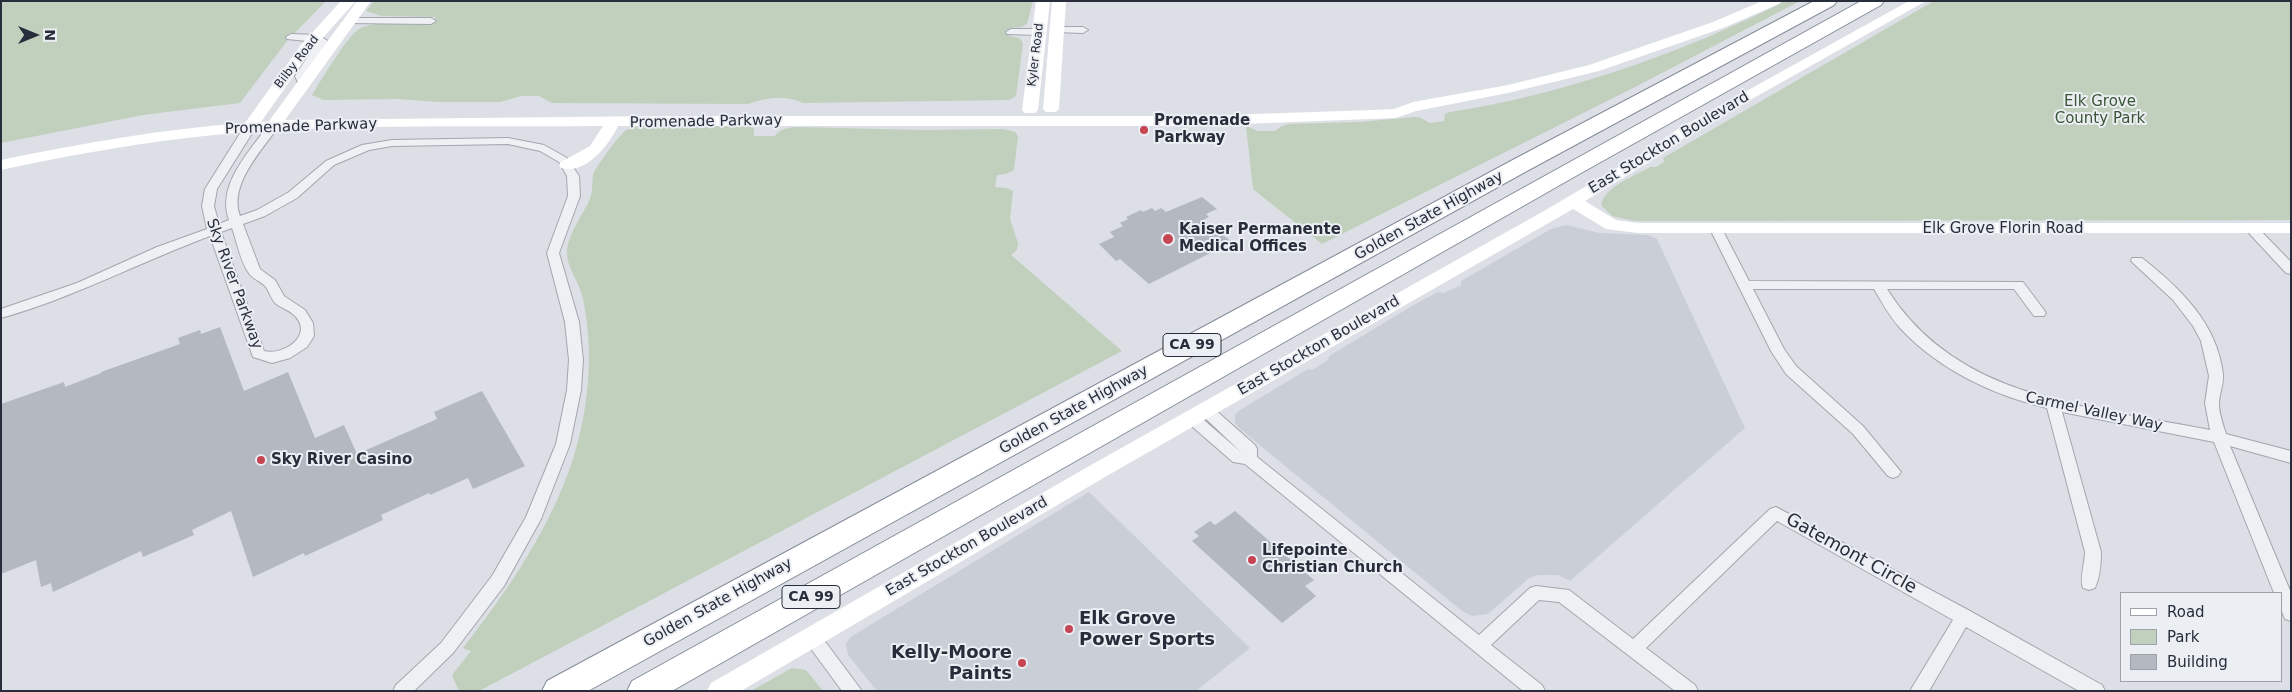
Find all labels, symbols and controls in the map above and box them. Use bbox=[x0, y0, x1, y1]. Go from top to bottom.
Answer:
north arrow bbox=[10, 10, 60, 60]
street label: Kyler Road bbox=[1025, 23, 1047, 87]
text: N bbox=[42, 29, 58, 41]
street label: Bilby Road bbox=[272, 33, 322, 91]
street label: East Stockton Boulevard bbox=[1586, 88, 1752, 198]
park label: Elk Grove County Park bbox=[2055, 93, 2145, 128]
street label: Promenade Parkway bbox=[630, 112, 782, 132]
place label: Promenade Parkway bbox=[1154, 112, 1250, 147]
street label: Promenade Parkway bbox=[224, 115, 378, 139]
marker: Promenade Parkway bbox=[1138, 124, 1150, 136]
street label: Golden State Highway bbox=[1351, 168, 1507, 264]
street label: Sky River Parkway bbox=[202, 216, 266, 352]
street label: Elk Grove Florin Road bbox=[1923, 220, 2083, 238]
place label: Kaiser Permanente Medical Offices bbox=[1179, 221, 1341, 256]
marker: Kaiser Permanente Medical Offices bbox=[1161, 232, 1175, 246]
street label: East Stockton Boulevard bbox=[1235, 292, 1403, 400]
road number: CA 99 bbox=[1163, 334, 1221, 356]
street label: Golden State Highway bbox=[996, 362, 1152, 458]
street label: Carmel Valley Way bbox=[2024, 389, 2164, 435]
place label: Sky River Casino bbox=[271, 451, 412, 469]
marker: Sky River Casino bbox=[255, 454, 267, 466]
street label: East Stockton Boulevard bbox=[883, 493, 1051, 601]
street label: Gatemont Circle bbox=[1782, 509, 1920, 599]
place label: Lifepointe Christian Church bbox=[1262, 542, 1403, 577]
marker: Lifepointe Christian Church bbox=[1246, 554, 1258, 566]
street label: Golden State Highway bbox=[640, 555, 796, 651]
road number: CA 99 bbox=[782, 586, 840, 608]
legend bbox=[2120, 592, 2282, 682]
text: Road bbox=[2167, 603, 2205, 621]
place label: Elk Grove Power Sports bbox=[1079, 608, 1215, 650]
marker: Elk Grove Power Sports bbox=[1063, 623, 1075, 635]
text: Park bbox=[2167, 628, 2199, 646]
place label: Kelly-Moore Paints bbox=[891, 642, 1012, 684]
text: Building bbox=[2167, 653, 2228, 671]
marker: Kelly-Moore Paints bbox=[1016, 657, 1028, 669]

